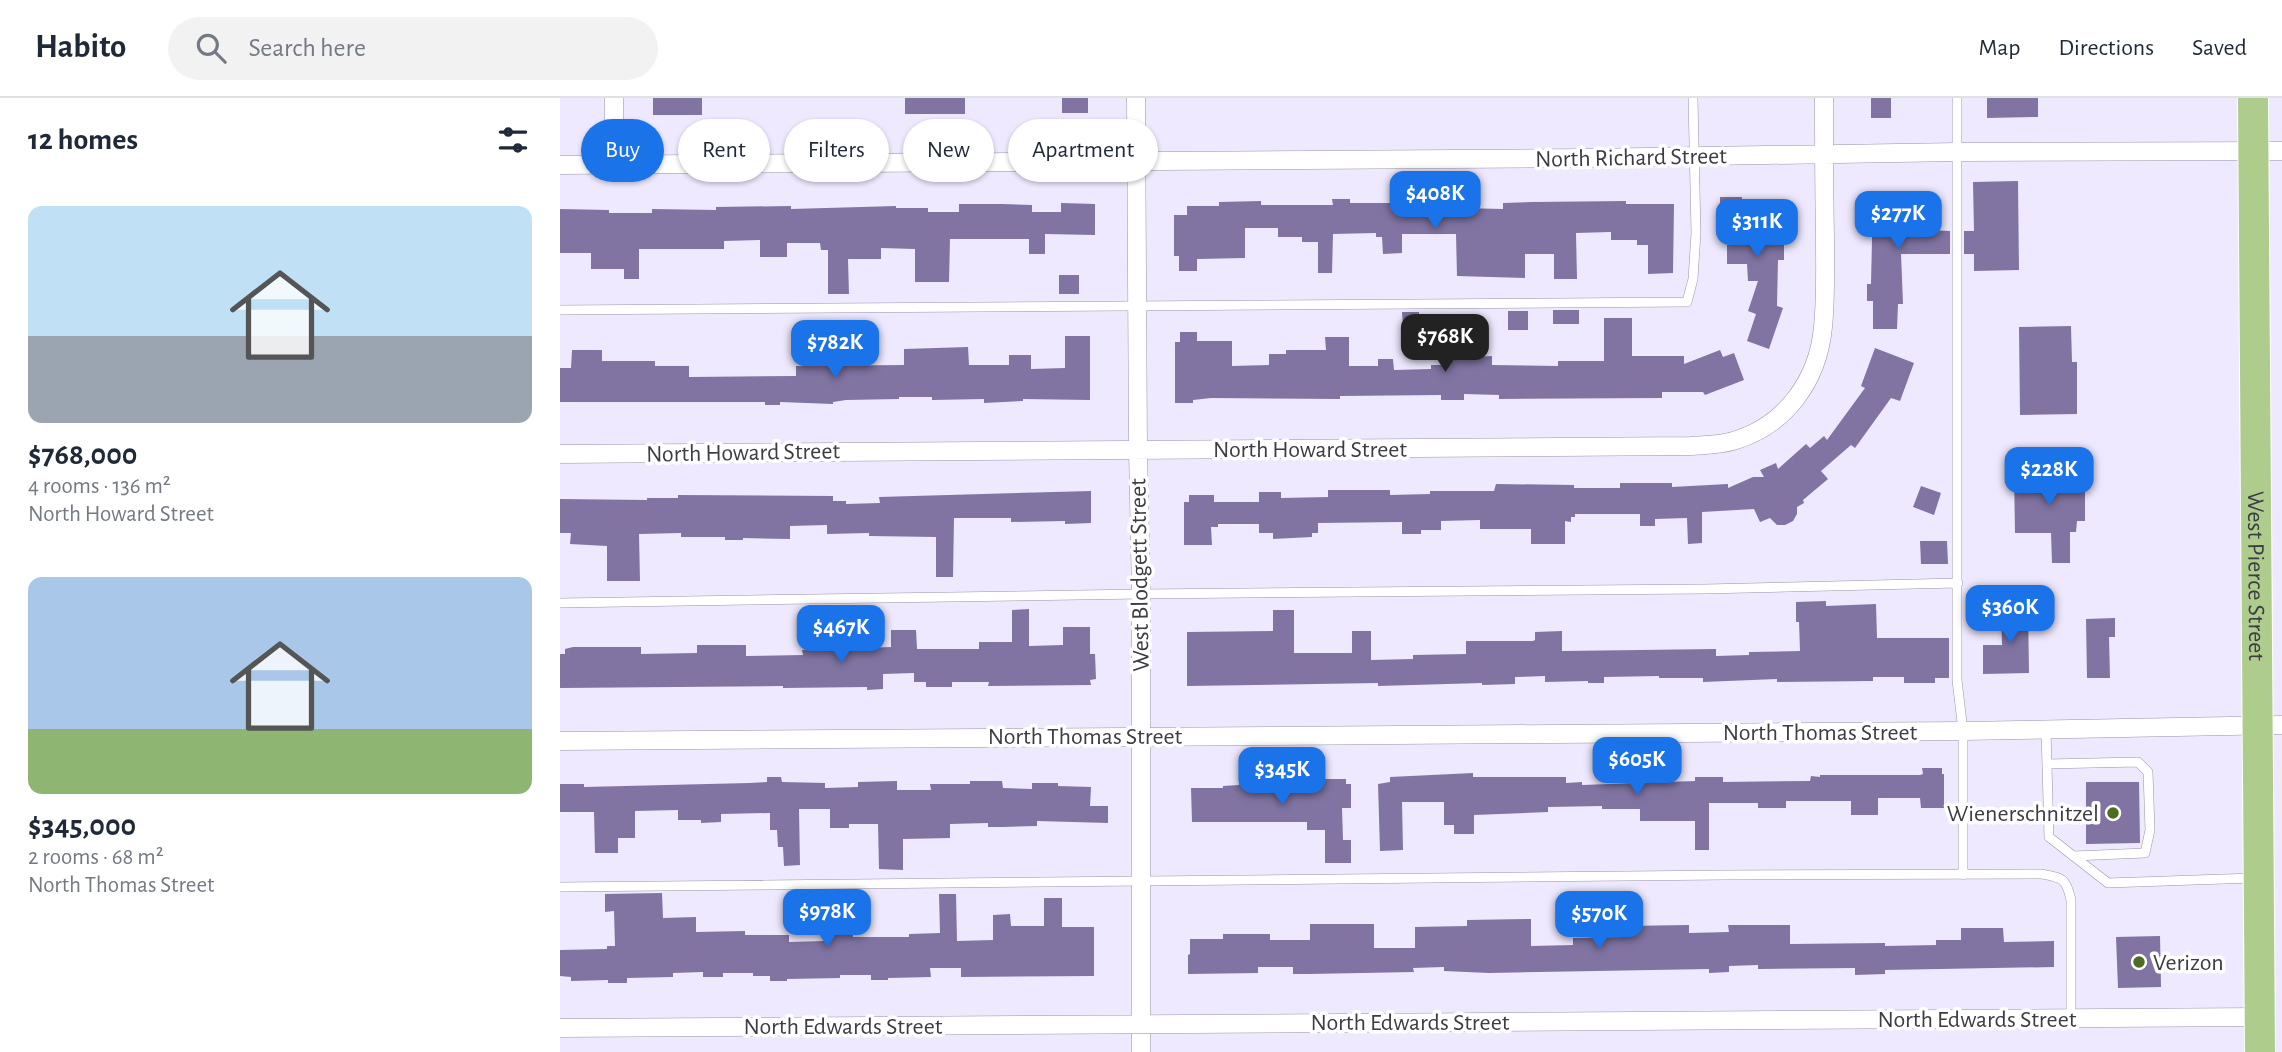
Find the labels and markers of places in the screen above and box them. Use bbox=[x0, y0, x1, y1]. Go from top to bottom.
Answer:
pin: $408K bbox=[1386, 172, 1484, 231]
pin: $277K bbox=[1849, 192, 1947, 251]
pin: $311K bbox=[1708, 200, 1806, 259]
pin: $768K bbox=[1396, 314, 1494, 374]
pin: $782K bbox=[786, 320, 884, 380]
pin: $228K bbox=[2000, 448, 2098, 507]
pin: $360K bbox=[1961, 586, 2059, 645]
pin: $467K bbox=[792, 606, 890, 665]
pin: $605K bbox=[1588, 738, 1686, 797]
pin: $345K bbox=[1233, 748, 1331, 807]
place label: Wienerschnitzel bbox=[1947, 802, 2099, 826]
marker: Wienerschnitzel bbox=[2105, 805, 2121, 821]
pin: $978K bbox=[778, 890, 876, 949]
pin: $570K bbox=[1550, 892, 1648, 951]
place label: Verizon bbox=[2153, 951, 2224, 975]
marker: Verizon bbox=[2131, 954, 2147, 970]

